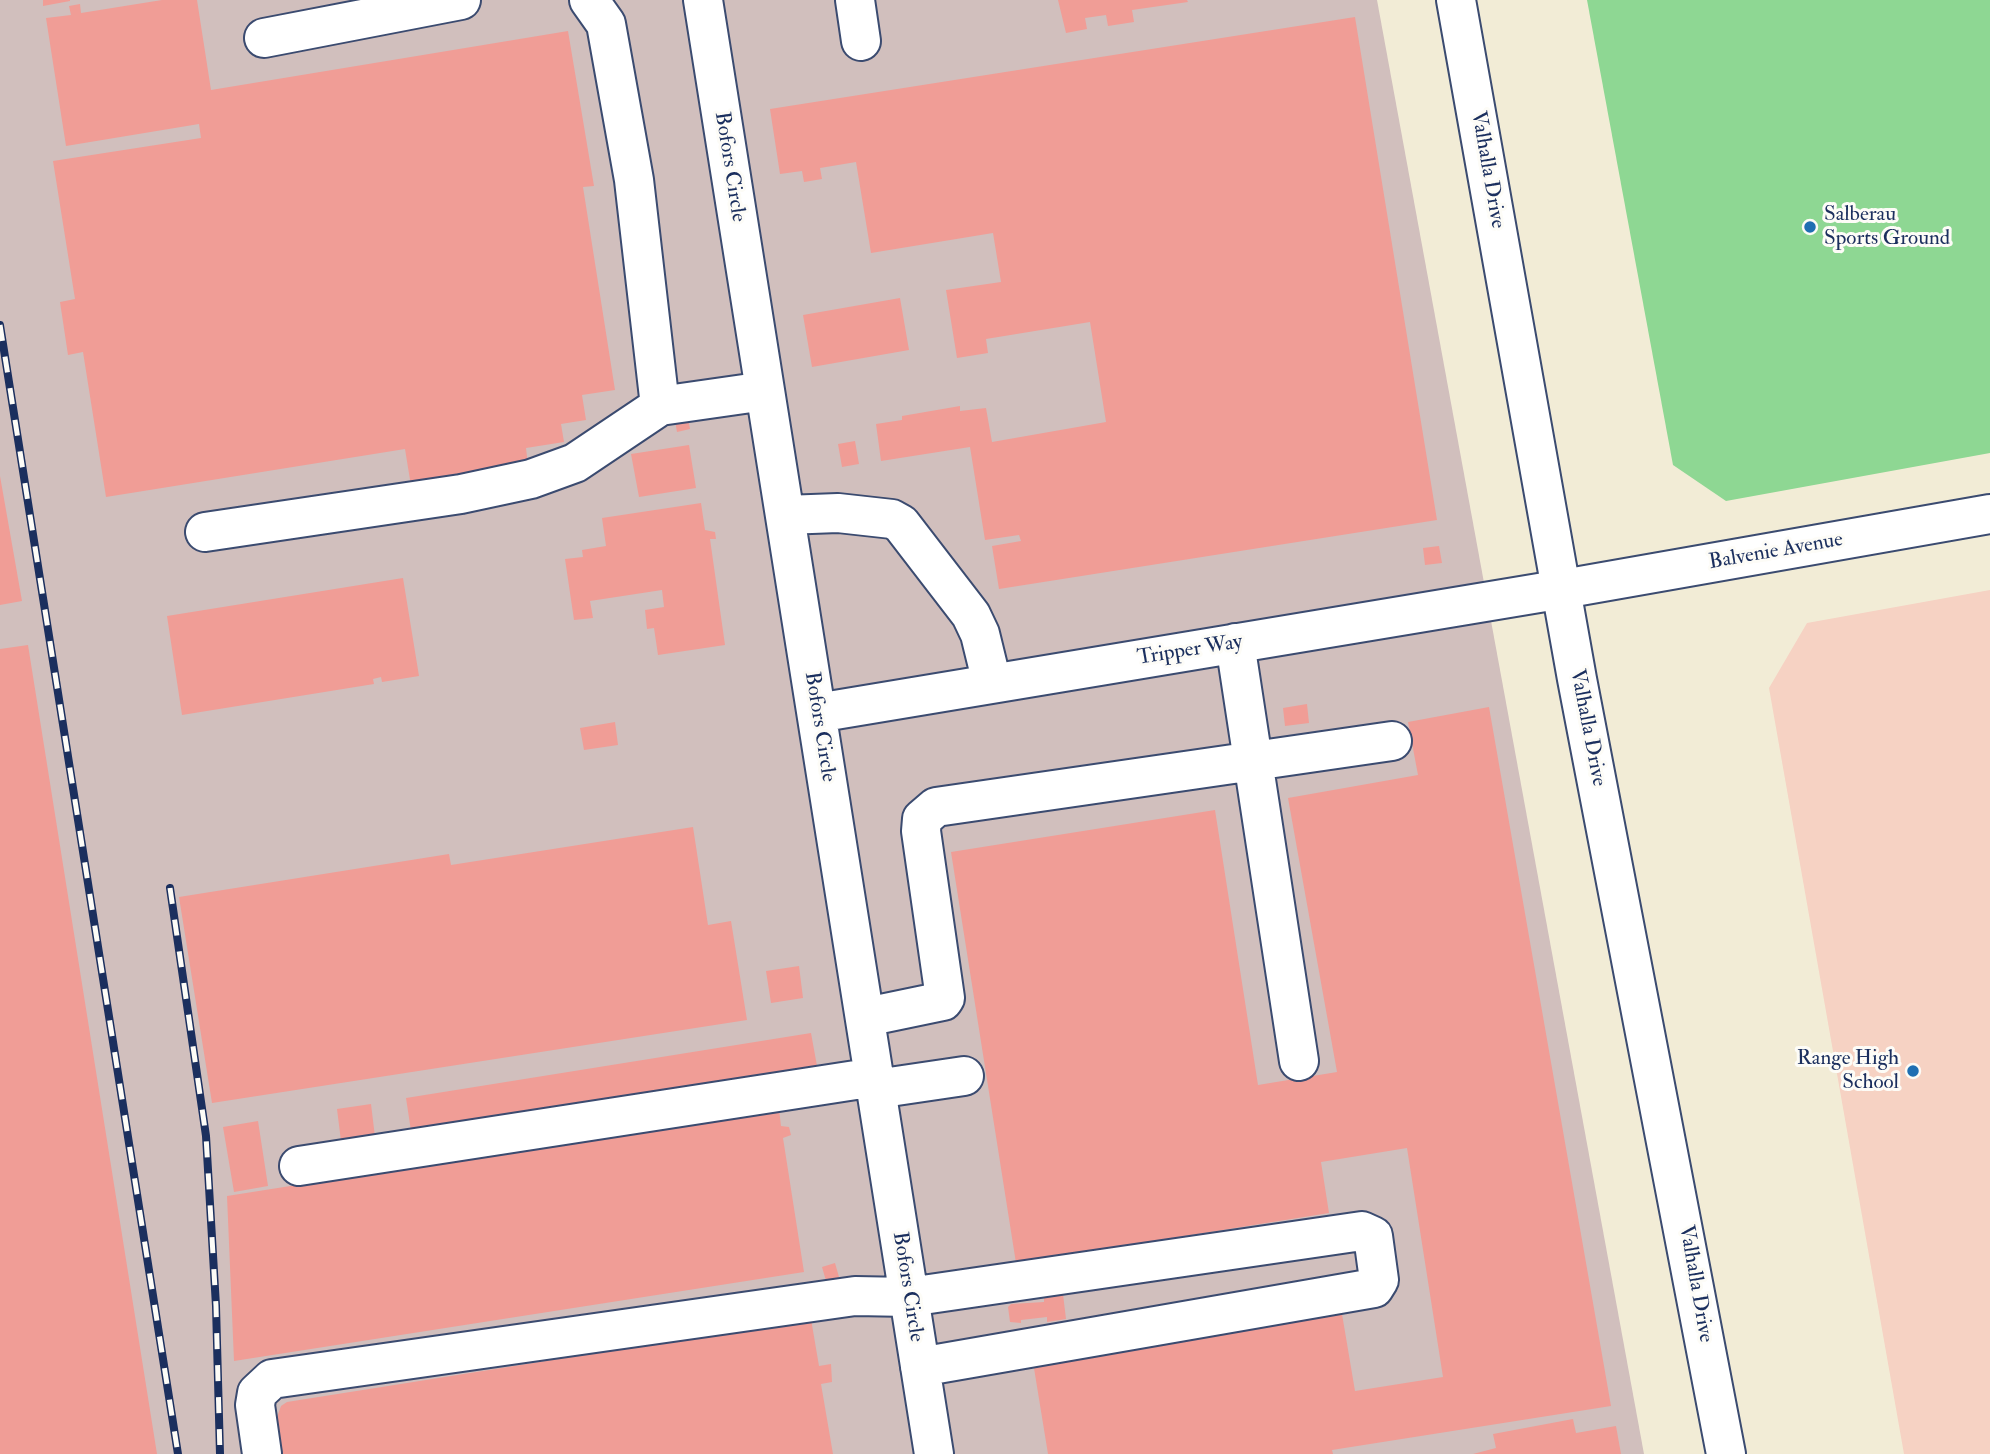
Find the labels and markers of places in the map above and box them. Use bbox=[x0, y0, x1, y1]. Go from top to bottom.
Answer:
place label: Salberau Sports Ground bbox=[1824, 202, 1950, 252]
marker: Salberau Sports Ground bbox=[1802, 219, 1818, 235]
place label: Range High School bbox=[1797, 1046, 1899, 1096]
marker: Range High School bbox=[1905, 1063, 1921, 1079]

